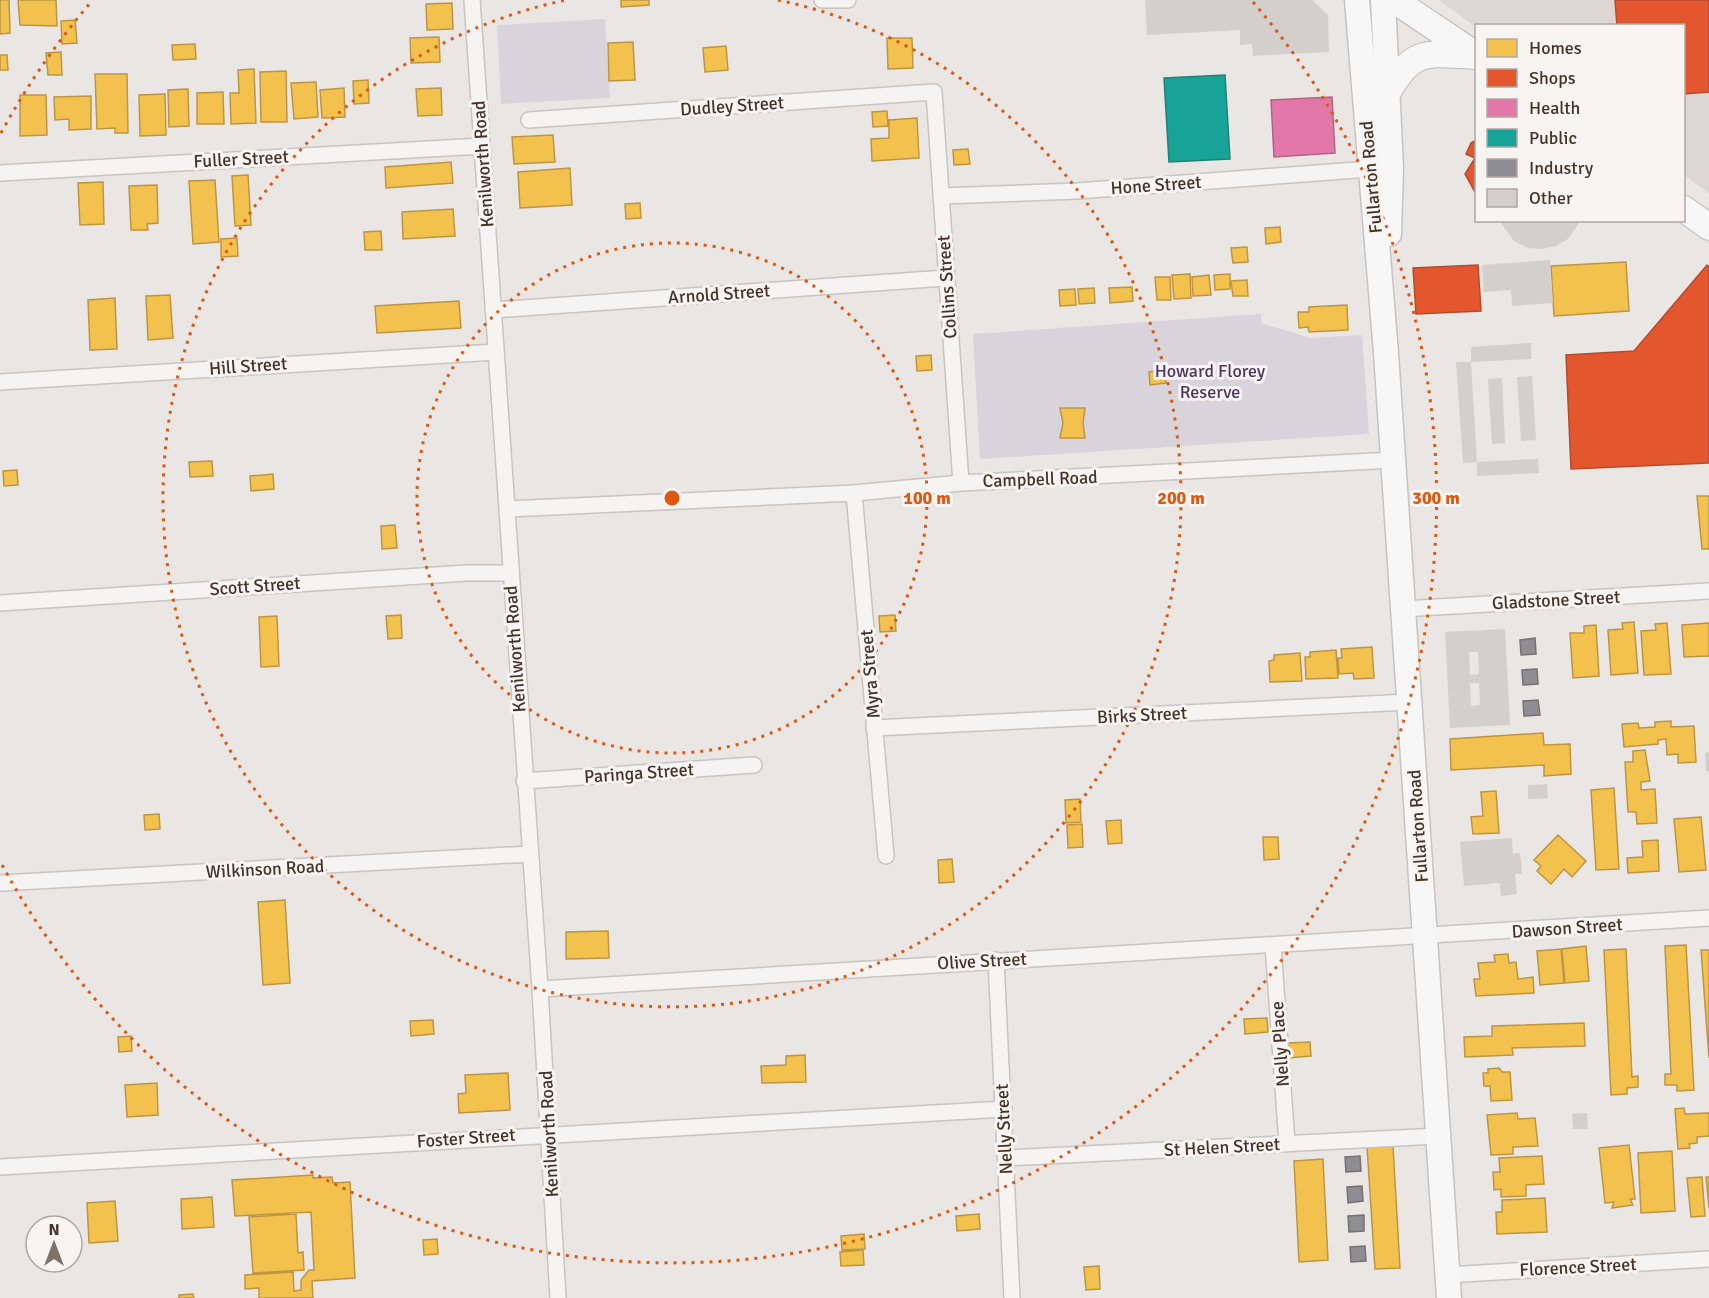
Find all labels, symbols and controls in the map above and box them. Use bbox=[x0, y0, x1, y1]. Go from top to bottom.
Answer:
legend bbox=[1475, 24, 1685, 222]
text: Homes bbox=[1529, 37, 1582, 59]
text: Shops bbox=[1529, 67, 1576, 89]
street label: Dudley Street bbox=[679, 91, 785, 121]
text: Health bbox=[1529, 97, 1580, 119]
street label: Kenilworth Road bbox=[468, 100, 498, 228]
street label: Fullarton Road bbox=[1355, 120, 1387, 234]
text: Public bbox=[1529, 127, 1577, 149]
street label: Fuller Street bbox=[193, 146, 289, 172]
text: Industry bbox=[1529, 157, 1594, 179]
street label: Hone Street bbox=[1110, 171, 1202, 199]
text: Other bbox=[1529, 187, 1573, 209]
street label: Collins Street bbox=[932, 234, 962, 340]
street label: Arnold Street bbox=[667, 279, 771, 309]
street label: Hill Street bbox=[208, 352, 288, 380]
park label: Howard Florey Reserve bbox=[1155, 360, 1266, 403]
street label: Campbell Road bbox=[982, 466, 1098, 492]
text: 100 m bbox=[903, 487, 951, 509]
text: 200 m bbox=[1157, 487, 1205, 509]
text: 300 m bbox=[1412, 487, 1460, 509]
centre of rings bbox=[662, 488, 682, 508]
street label: Scott Street bbox=[209, 572, 301, 600]
street label: Kenilworth Road bbox=[500, 585, 530, 713]
street label: Gladstone Street bbox=[1491, 586, 1621, 614]
street label: Myra Street bbox=[855, 628, 885, 720]
street label: Birks Street bbox=[1096, 702, 1188, 728]
street label: Paringa Street bbox=[583, 758, 695, 788]
street label: Fullarton Road bbox=[1403, 769, 1433, 883]
street label: Wilkinson Road bbox=[205, 855, 325, 883]
street label: Dawson Street bbox=[1511, 913, 1623, 943]
street label: Olive Street bbox=[937, 948, 1027, 974]
street label: Nelly Place bbox=[1266, 1000, 1294, 1088]
street label: Kenilworth Road bbox=[535, 1070, 563, 1198]
street label: Nelly Street bbox=[991, 1083, 1017, 1175]
street label: Foster Street bbox=[416, 1124, 516, 1152]
street label: St Helen Street bbox=[1163, 1133, 1281, 1161]
north arrow bbox=[24, 1214, 84, 1274]
text: N bbox=[48, 1220, 60, 1240]
street label: Florence Street bbox=[1519, 1253, 1637, 1281]

